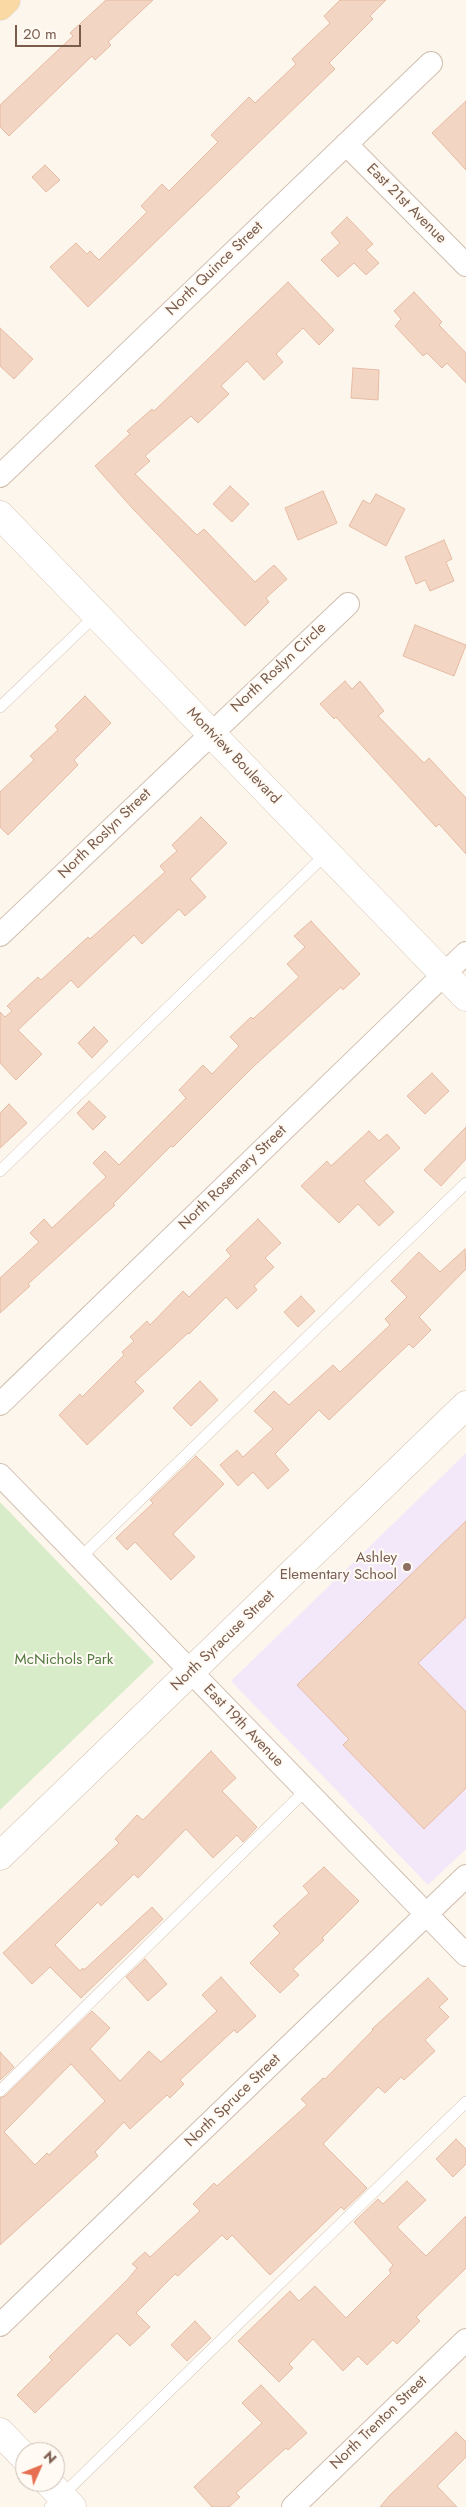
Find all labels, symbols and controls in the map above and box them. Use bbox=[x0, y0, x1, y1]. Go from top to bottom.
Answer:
scale bar bbox=[18, 15, 84, 47]
text: 20 m bbox=[23, 23, 57, 45]
street label: East 21st Avenue bbox=[362, 160, 450, 248]
street label: North Quince Street bbox=[163, 218, 267, 320]
street label: North Roslyn Circle bbox=[228, 619, 330, 717]
street label: Montview Boulevard bbox=[182, 704, 284, 808]
street label: North Roslyn Street bbox=[55, 785, 155, 883]
street label: North Rosemary Street bbox=[175, 1122, 291, 1234]
place label: Ashley Elementary School bbox=[280, 1549, 397, 1584]
marker: Ashley Elementary School bbox=[401, 1561, 413, 1573]
street label: North Syracuse Street bbox=[167, 1587, 279, 1695]
park label: McNichols Park bbox=[15, 1651, 113, 1669]
street label: East 19th Avenue bbox=[199, 1681, 287, 1771]
street label: North Spruce Street bbox=[181, 2051, 285, 2151]
street label: North Trenton Street bbox=[327, 2372, 431, 2474]
north arrow bbox=[15, 2442, 65, 2492]
text: N bbox=[39, 2446, 61, 2468]

